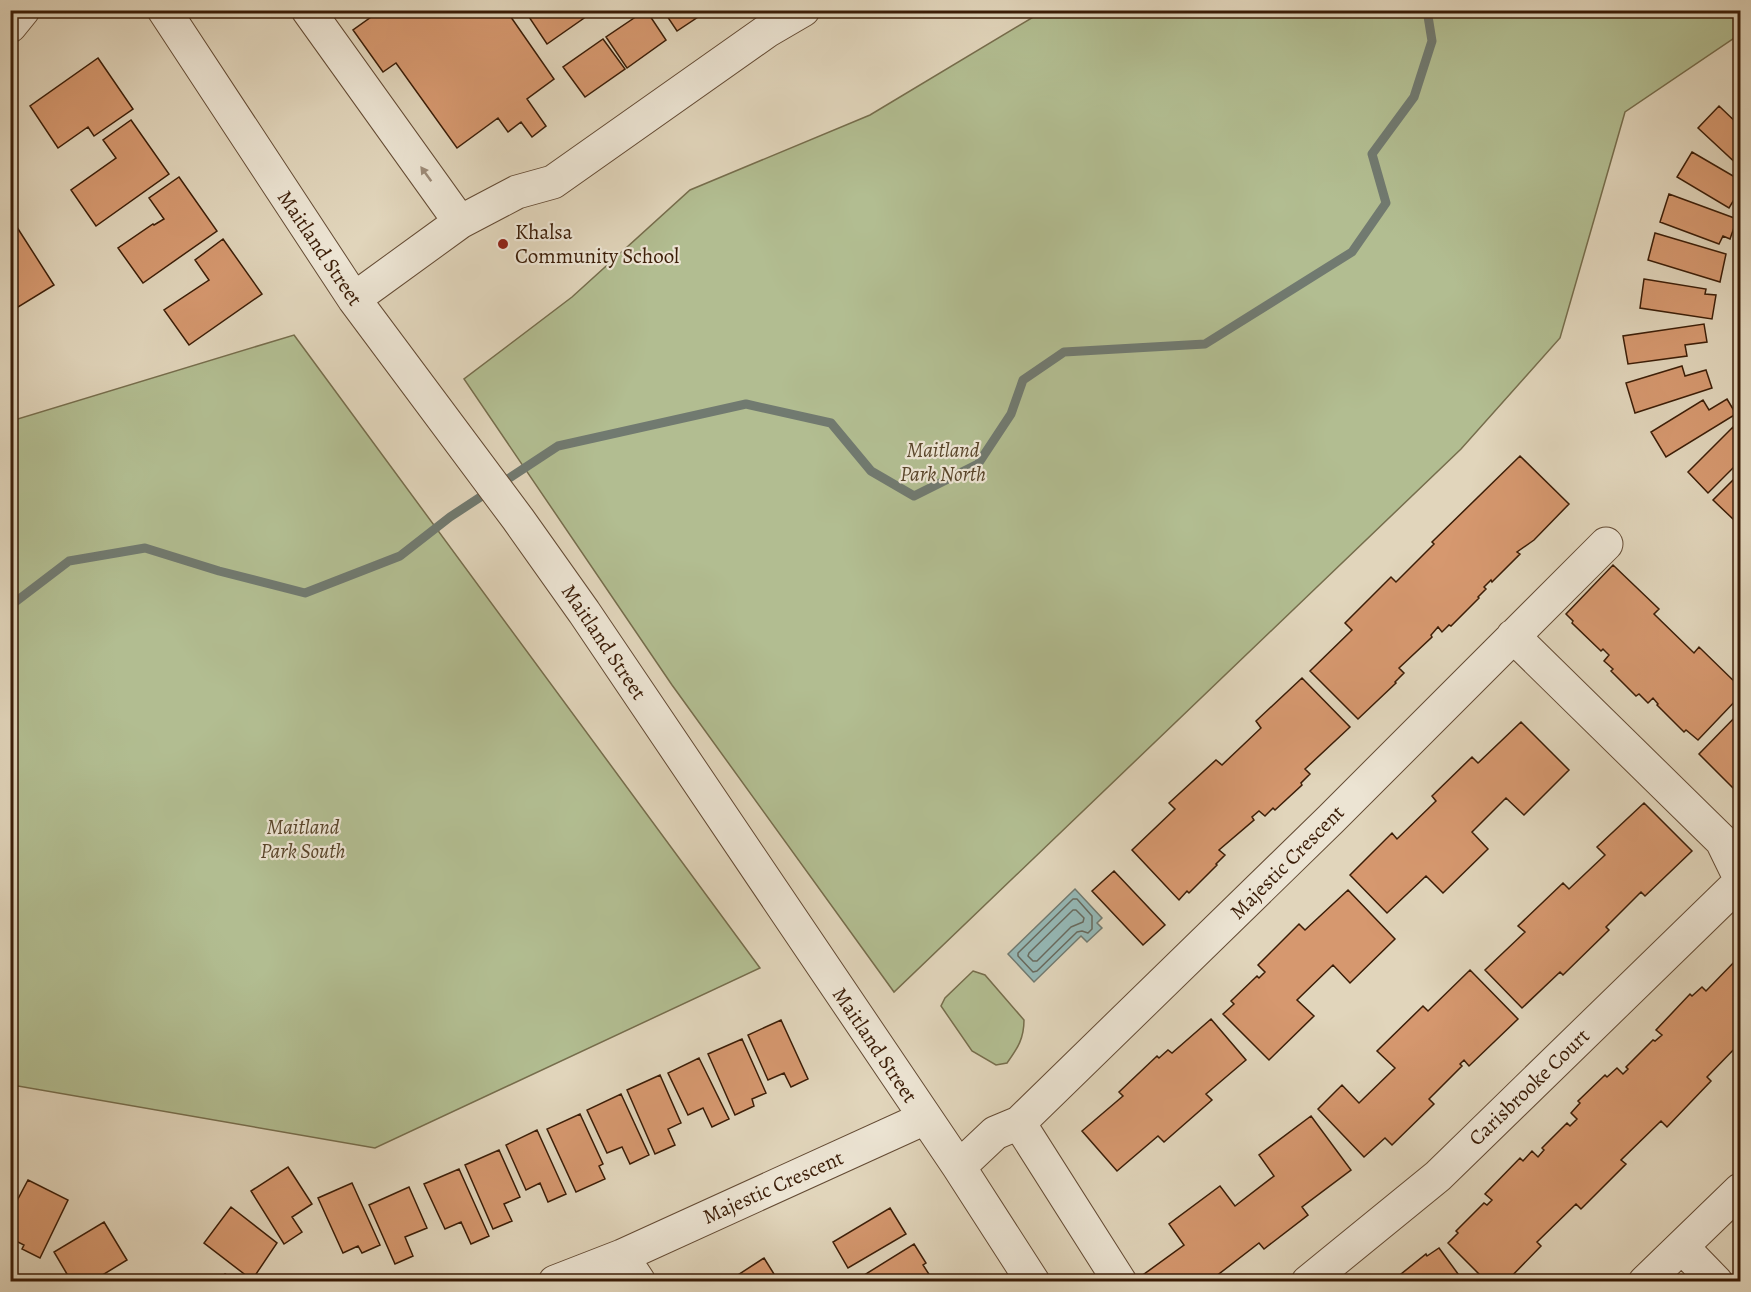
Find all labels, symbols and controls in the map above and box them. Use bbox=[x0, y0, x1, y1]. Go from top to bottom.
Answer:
one-way arrow bbox=[420, 167, 432, 183]
street label: Maitland Street bbox=[271, 185, 369, 311]
place label: Khalsa Community School bbox=[515, 218, 679, 270]
marker: Khalsa Community School bbox=[496, 237, 510, 251]
park label: Maitland Park North bbox=[900, 436, 986, 488]
street label: Maitland Street bbox=[555, 579, 653, 705]
street label: Majestic Crescent bbox=[1224, 799, 1350, 925]
park label: Maitland Park South bbox=[260, 813, 346, 865]
street label: Maitland Street bbox=[826, 982, 924, 1108]
street label: Carisbrooke Court bbox=[1462, 1022, 1596, 1152]
street label: Majestic Crescent bbox=[698, 1143, 848, 1231]

